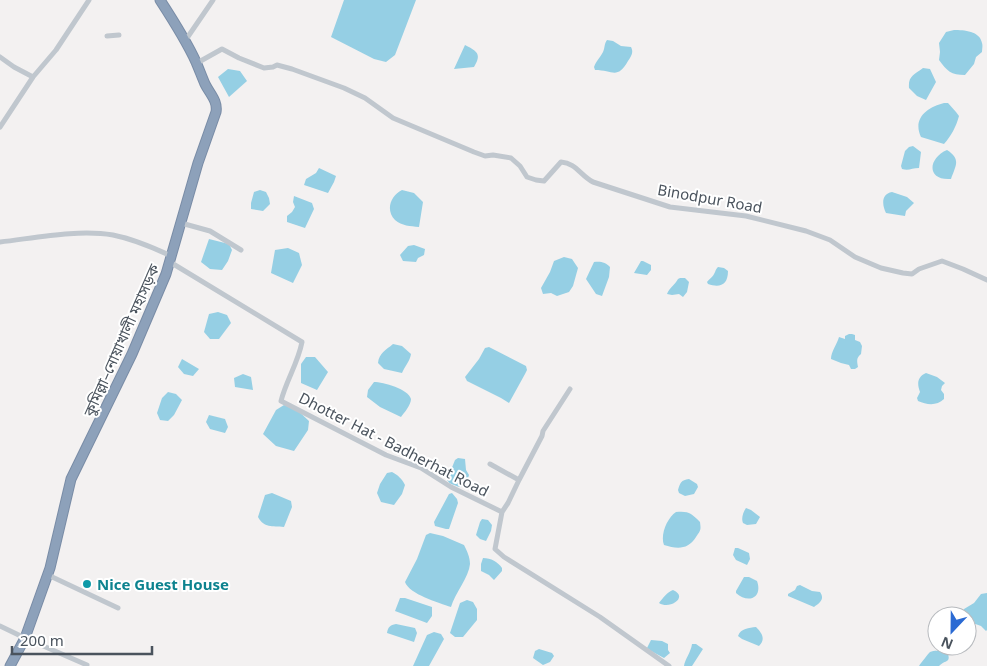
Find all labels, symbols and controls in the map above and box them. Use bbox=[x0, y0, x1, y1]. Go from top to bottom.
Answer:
street label: Binodpur Road bbox=[656, 179, 764, 217]
street label: কুমিল্লা–নোয়াখালী মহাসড়ক bbox=[78, 260, 164, 420]
street label: Dhotter Hat - Badherhat Road bbox=[296, 387, 492, 501]
place label: Nice Guest House bbox=[97, 574, 229, 594]
marker: Nice Guest House bbox=[81, 578, 93, 590]
north arrow bbox=[927, 606, 977, 656]
scale bar bbox=[12, 624, 152, 656]
text: 200 m bbox=[20, 630, 64, 650]
text: N bbox=[938, 633, 956, 654]

